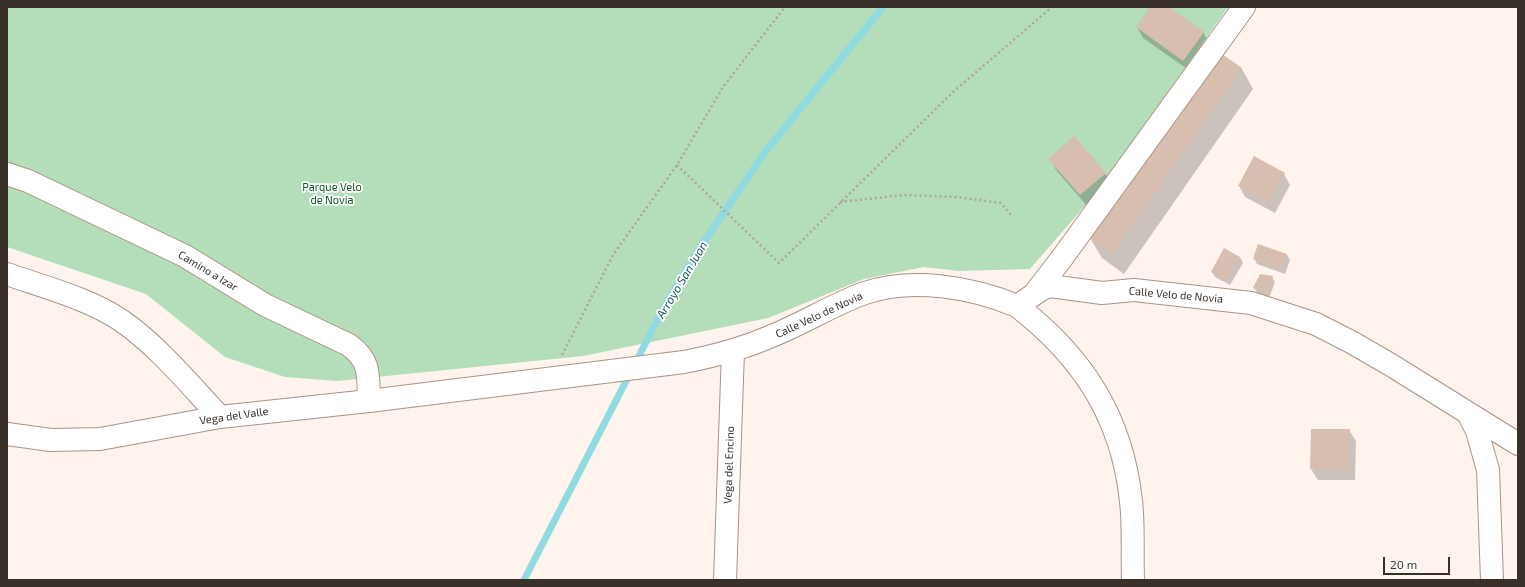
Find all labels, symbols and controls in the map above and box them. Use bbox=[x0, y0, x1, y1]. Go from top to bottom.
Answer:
park label: Parque Velo de Novia bbox=[302, 180, 362, 206]
water label: Arroyo San Juan bbox=[653, 239, 711, 321]
street label: Camino a Izar bbox=[176, 248, 240, 294]
street label: Calle Velo de Novia bbox=[1128, 284, 1224, 306]
street label: Calle Velo de Novia bbox=[773, 289, 865, 341]
street label: Vega del Valle bbox=[199, 405, 269, 427]
street label: Vega del Encino bbox=[721, 426, 737, 504]
scale bar bbox=[1385, 549, 1452, 575]
text: 20 m bbox=[1390, 557, 1417, 571]

